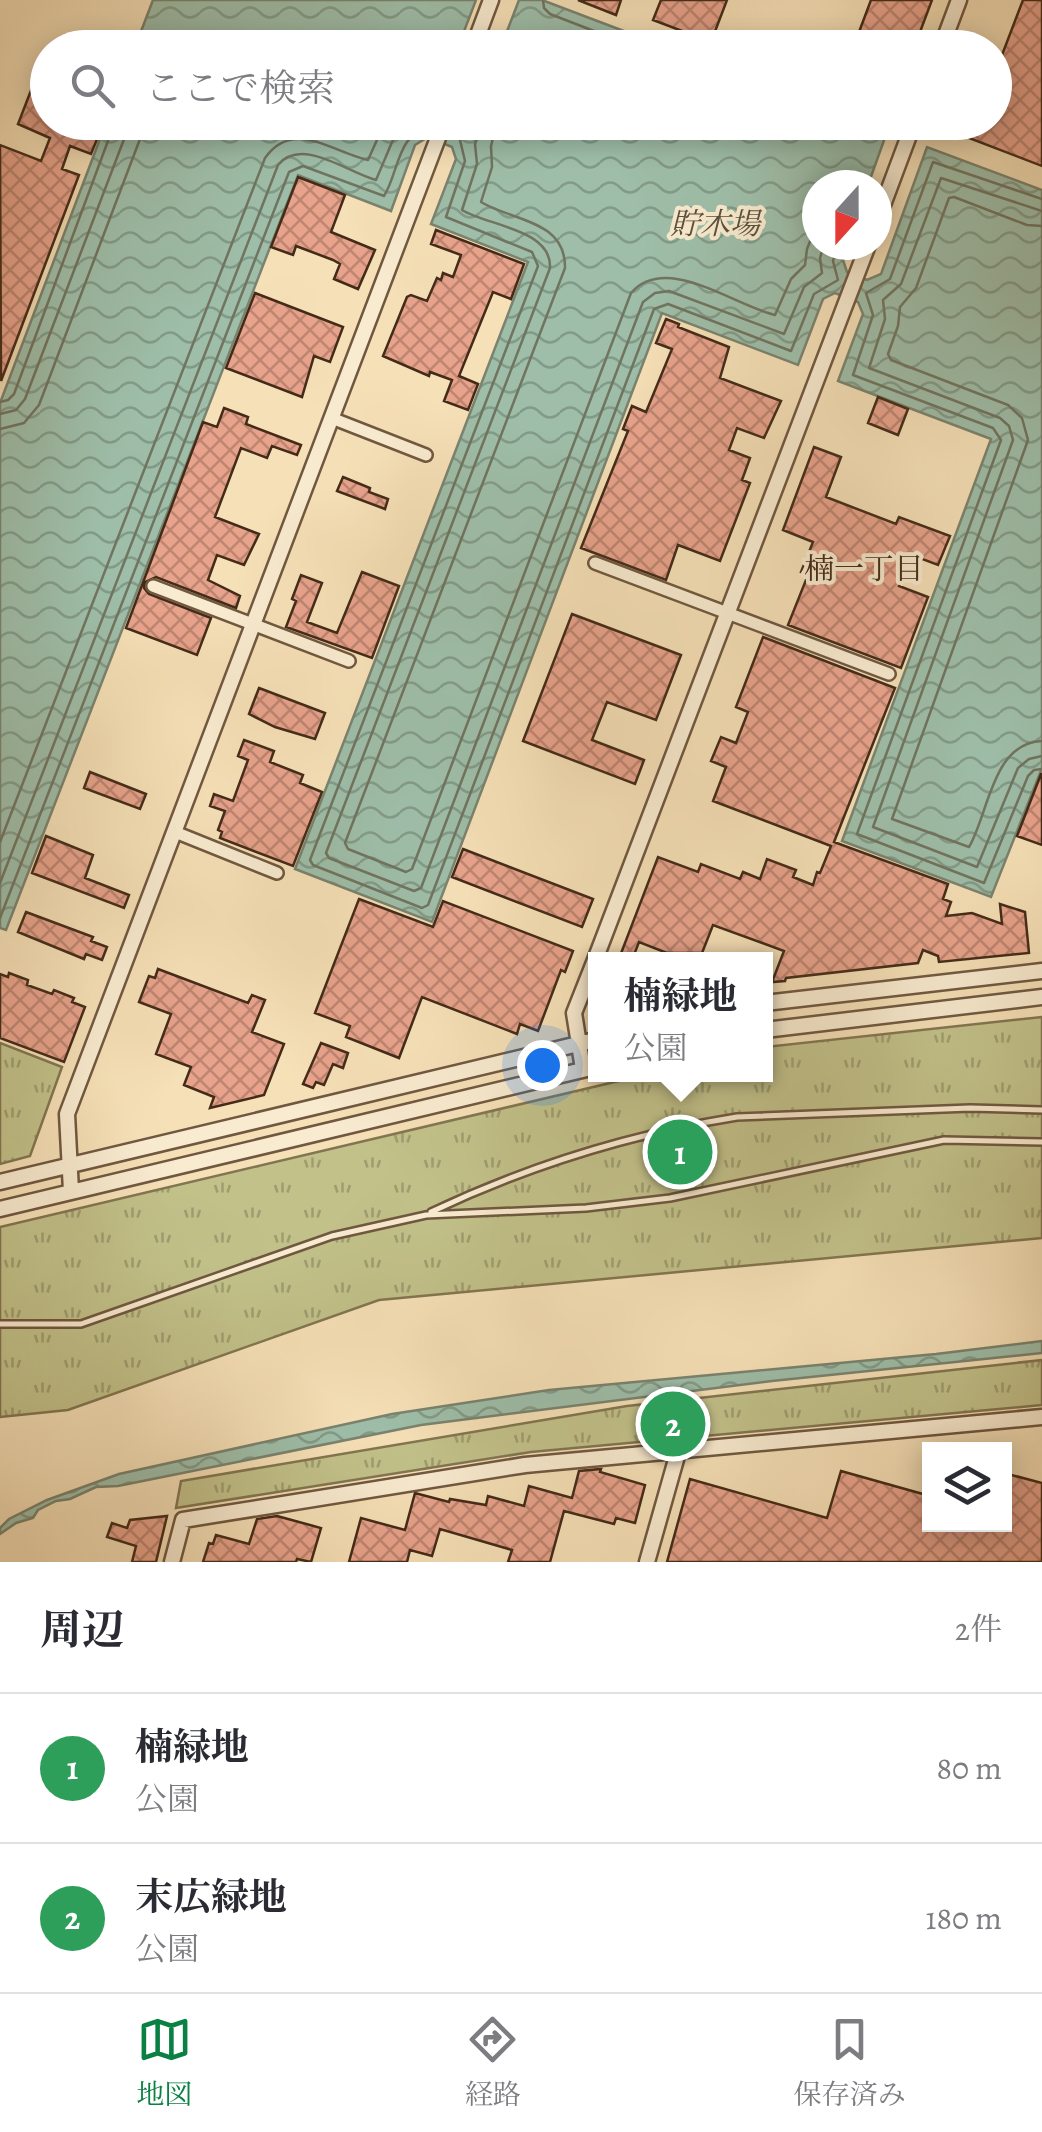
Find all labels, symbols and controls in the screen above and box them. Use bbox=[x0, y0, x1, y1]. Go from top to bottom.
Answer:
search box bbox=[30, 30, 1012, 140]
icon: search bbox=[65, 58, 120, 113]
text: ここで検索 bbox=[145, 62, 335, 114]
north arrow bbox=[802, 170, 892, 260]
water label: 貯木場 bbox=[670, 204, 763, 244]
district label: 楠一丁目 bbox=[804, 549, 924, 589]
popup bbox=[588, 952, 773, 1082]
text: 楠緑地 bbox=[623, 970, 738, 1022]
text: 公園 bbox=[623, 1026, 688, 1070]
your location bbox=[517, 1040, 568, 1091]
pin: 1 bbox=[648, 1114, 712, 1190]
pin: 2 bbox=[640, 1386, 706, 1462]
map controls bbox=[922, 1442, 1012, 1532]
button: layers bbox=[922, 1442, 1012, 1532]
text: 周辺 bbox=[40, 1601, 124, 1658]
text: 2件 bbox=[955, 1607, 1002, 1651]
text: 楠緑地 bbox=[135, 1721, 249, 1773]
text: 1 bbox=[67, 1746, 78, 1790]
text: 80 m bbox=[936, 1746, 1002, 1790]
text: 公園 bbox=[135, 1777, 199, 1821]
text: 末広緑地 bbox=[135, 1871, 287, 1923]
text: 2 bbox=[65, 1896, 80, 1940]
text: 180 m bbox=[926, 1896, 1002, 1940]
text: 公園 bbox=[135, 1927, 199, 1971]
tab: 地図 bbox=[136, 2012, 192, 2114]
tab: 経路 bbox=[465, 2012, 521, 2114]
tab: 保存済み bbox=[794, 2012, 906, 2114]

